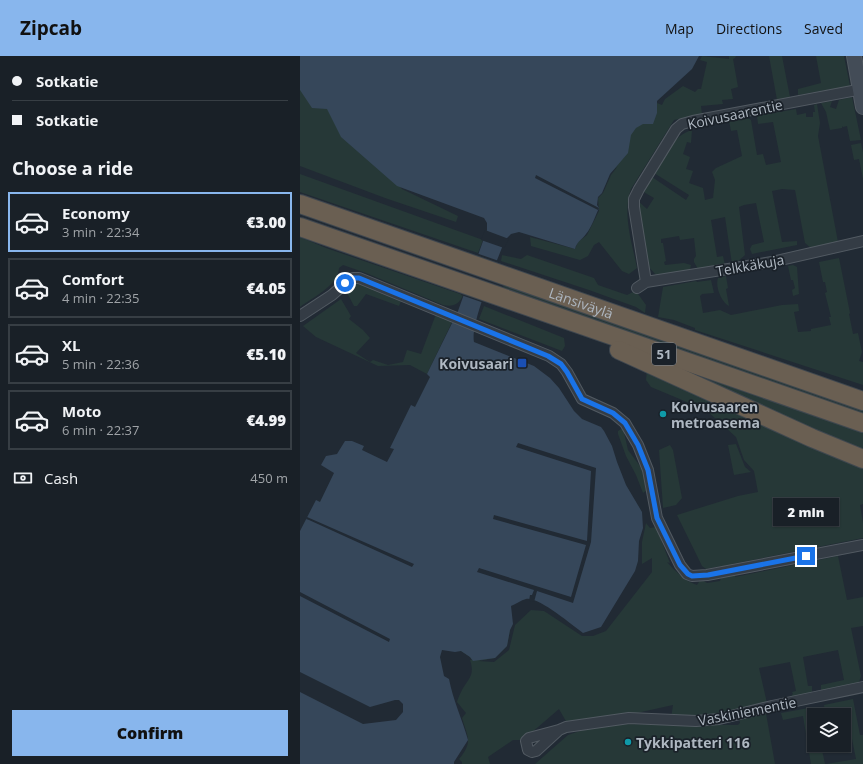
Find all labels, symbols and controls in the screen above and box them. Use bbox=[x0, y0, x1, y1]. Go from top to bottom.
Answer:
text: Zipcab bbox=[20, 15, 82, 41]
text: Map bbox=[665, 19, 694, 38]
text: Directions bbox=[716, 19, 782, 38]
text: Saved bbox=[804, 19, 843, 38]
text: Sotkatie bbox=[36, 71, 98, 91]
street label: Koivusaarentie bbox=[686, 95, 784, 133]
text: Sotkatie bbox=[36, 110, 98, 130]
text: Choose a ride bbox=[12, 156, 133, 180]
text: Economy bbox=[62, 203, 130, 223]
icon: car bbox=[14, 204, 50, 240]
text: €3.00 bbox=[247, 212, 286, 232]
text: 3 min · 22:34 bbox=[62, 223, 139, 241]
street label: Telkkäkuja bbox=[714, 250, 786, 280]
text: Comfort bbox=[62, 269, 124, 289]
icon: car bbox=[14, 270, 50, 306]
route start bbox=[336, 274, 354, 292]
text: €4.05 bbox=[247, 278, 286, 298]
street label: Länsiväylä bbox=[547, 282, 616, 322]
text: 4 min · 22:35 bbox=[62, 289, 139, 307]
text: XL bbox=[62, 335, 80, 355]
icon: car bbox=[14, 336, 50, 372]
road number: 51 bbox=[652, 343, 676, 365]
text: €5.10 bbox=[247, 344, 286, 364]
place label: Koivusaari bbox=[439, 354, 513, 373]
text: 5 min · 22:36 bbox=[62, 355, 139, 373]
marker: Koivusaari bbox=[516, 357, 528, 369]
place label: Koivusaaren metroasema bbox=[671, 397, 760, 432]
text: Moto bbox=[62, 401, 101, 421]
icon: car bbox=[14, 402, 50, 438]
marker: Koivusaaren metroasema bbox=[658, 409, 668, 419]
text: €4.99 bbox=[247, 410, 286, 430]
text: 6 min · 22:37 bbox=[62, 421, 139, 439]
icon: cash bbox=[12, 467, 34, 489]
text: Cash bbox=[44, 468, 78, 488]
text: 450 m bbox=[250, 469, 288, 487]
callout: 2 min bbox=[773, 498, 839, 526]
text: 2 min bbox=[788, 503, 824, 521]
route end bbox=[797, 547, 815, 565]
street label: Vaskiniementie bbox=[696, 692, 798, 730]
map controls bbox=[807, 708, 851, 752]
button: layers bbox=[807, 708, 851, 752]
button: Confirm bbox=[12, 710, 288, 756]
place label: Tykkipatteri 116 bbox=[636, 733, 750, 752]
marker: Tykkipatteri 116 bbox=[623, 737, 633, 747]

